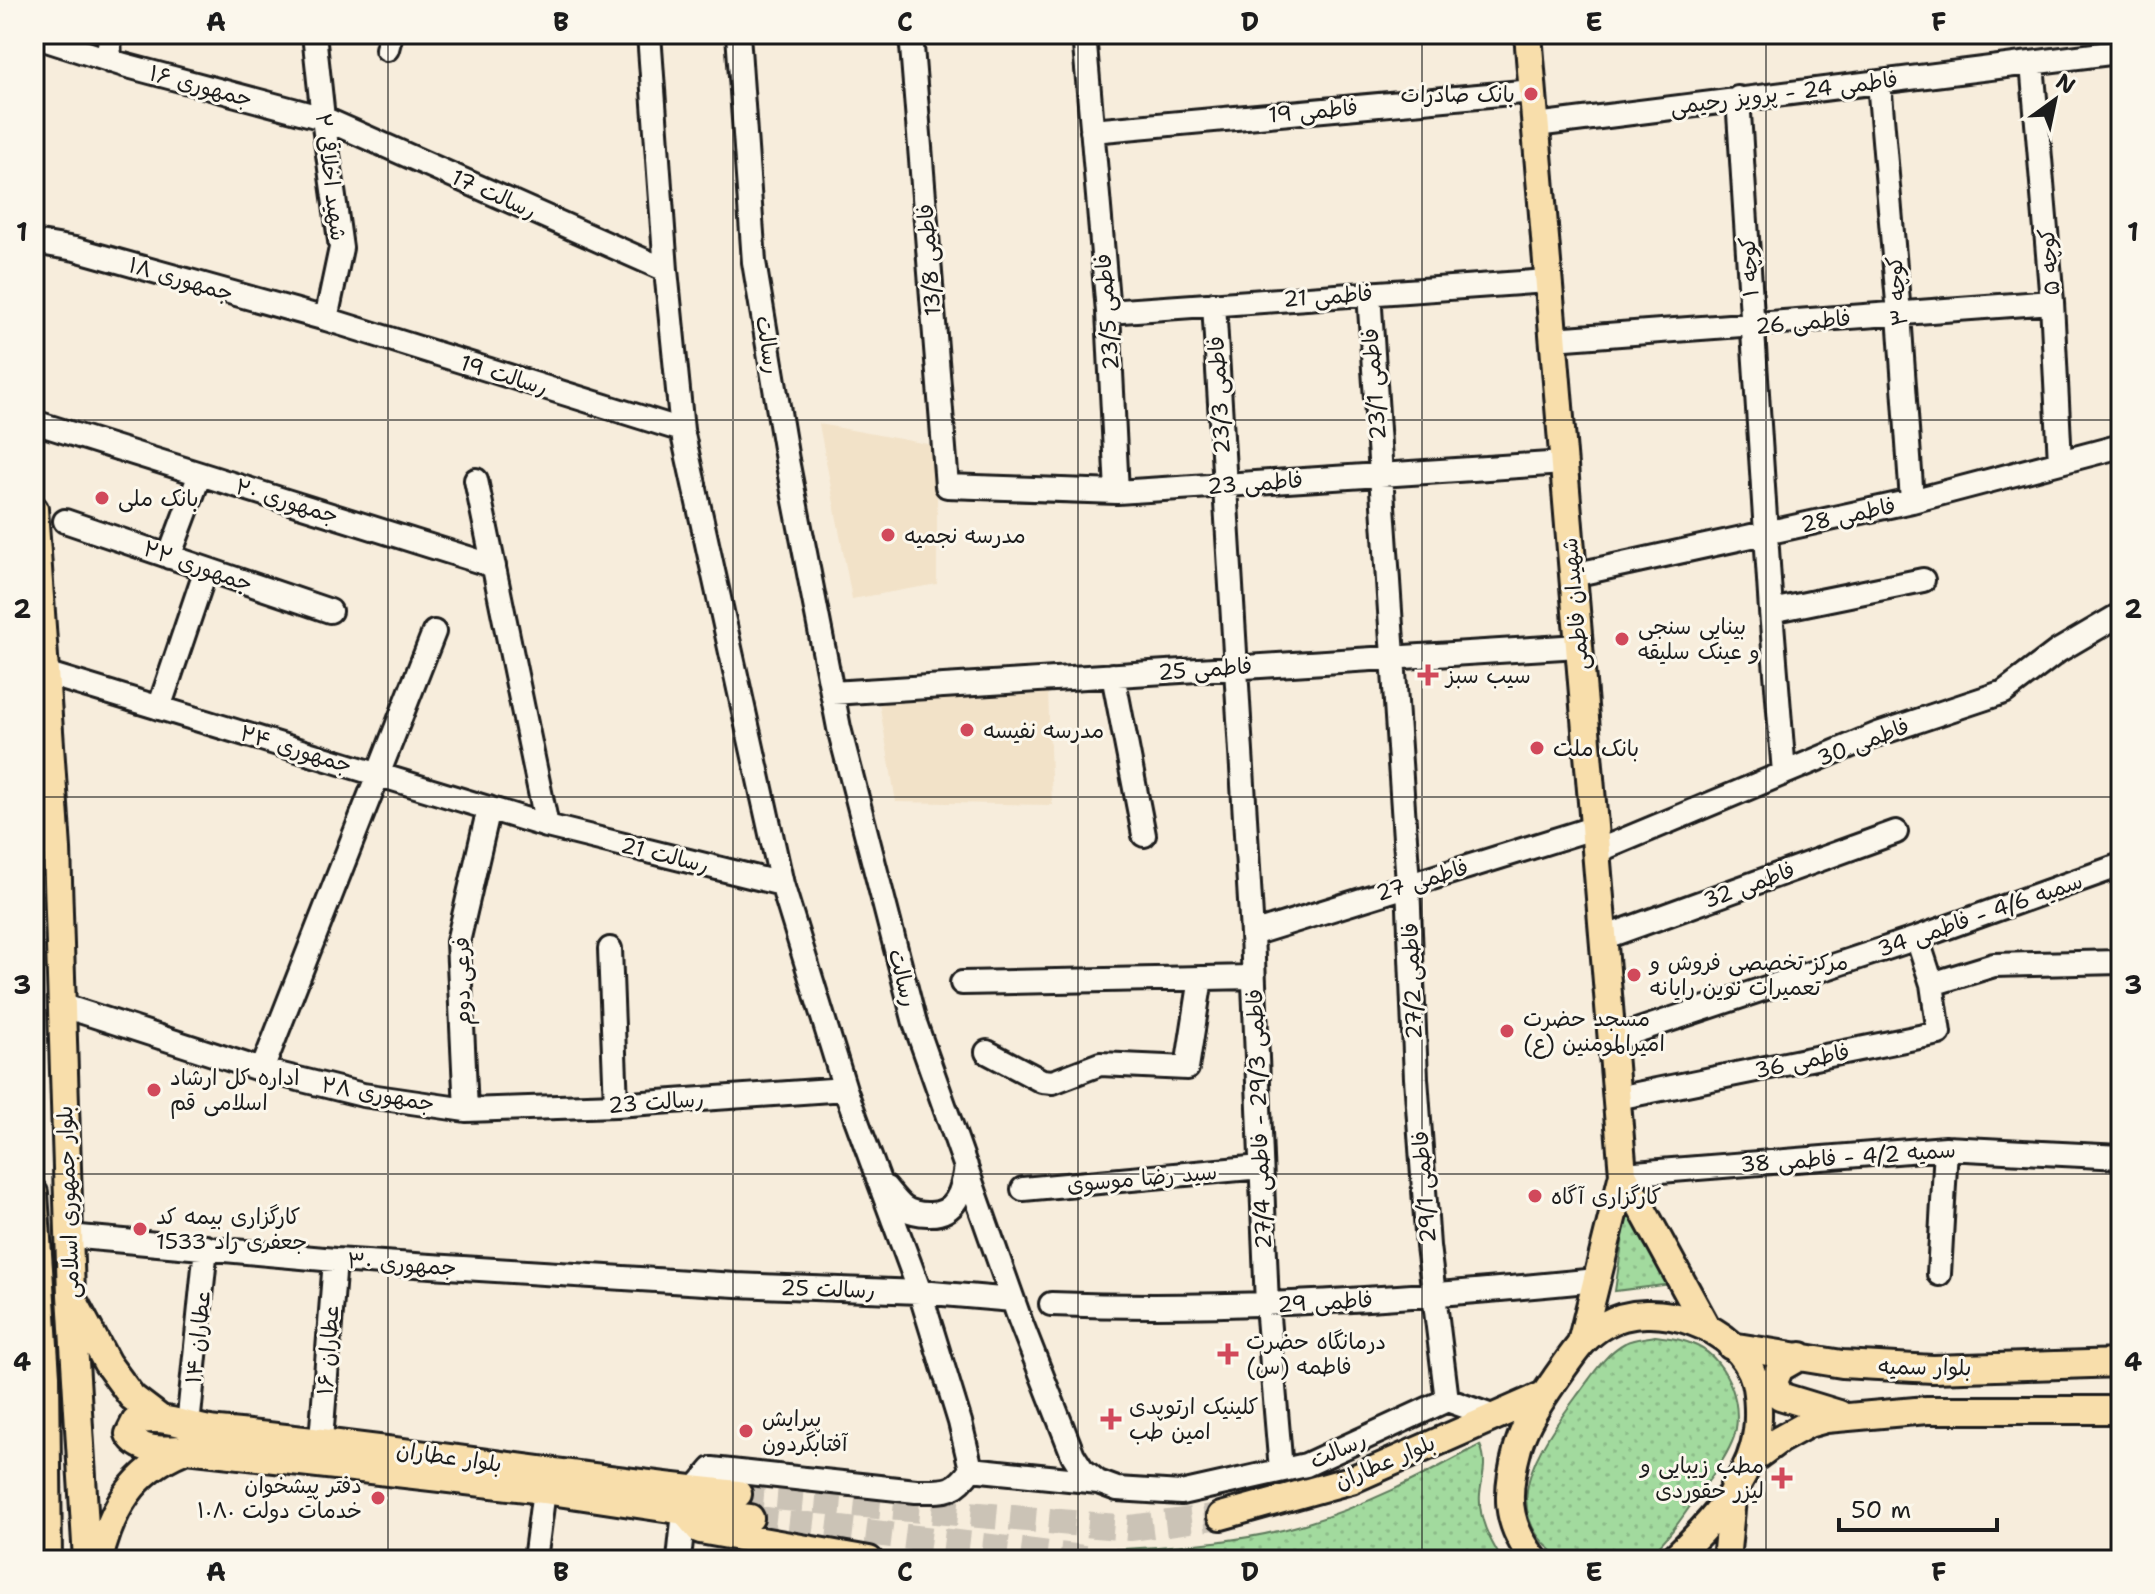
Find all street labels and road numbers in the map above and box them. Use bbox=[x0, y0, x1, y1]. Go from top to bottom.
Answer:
street label: جمهوری ۱۶ bbox=[146, 58, 256, 114]
street label: فاطمی 24 - پرویز رحیمی bbox=[1669, 65, 1899, 121]
street label: فاطمی 19 bbox=[1267, 93, 1359, 129]
street label: شهید اخلاقی ۲ bbox=[309, 111, 353, 243]
street label: رسالت 17 bbox=[447, 162, 541, 226]
street label: فاطمی 13/8 bbox=[911, 203, 947, 317]
street label: کوچه ۵ bbox=[2032, 227, 2066, 297]
street label: کوچه ۱ bbox=[1732, 236, 1766, 298]
street label: جمهوری ۱۸ bbox=[125, 250, 237, 308]
street label: فاطمی 23/5 bbox=[1088, 253, 1126, 371]
street label: کوچه ۳ bbox=[1879, 255, 1915, 327]
street label: فاطمی 21 bbox=[1282, 278, 1374, 314]
street label: فاطمی 26 bbox=[1754, 303, 1852, 341]
street label: رسالت bbox=[749, 314, 787, 376]
street label: فاطمی 23/1 bbox=[1356, 327, 1392, 441]
street label: فاطمی 23/3 bbox=[1201, 335, 1237, 455]
street label: رسالت 19 bbox=[457, 348, 551, 402]
street label: فاطمی 23 bbox=[1206, 465, 1304, 501]
street label: جمهوری ۲۰ bbox=[232, 472, 342, 530]
street label: فاطمی 28 bbox=[1798, 491, 1898, 539]
street label: جمهوری ۲۲ bbox=[139, 534, 257, 598]
street label: شهیدان فاطمی bbox=[1555, 537, 1595, 671]
street label: فاطمی 25 bbox=[1157, 651, 1253, 687]
street label: فاطمی 30 bbox=[1813, 711, 1913, 773]
street label: جمهوری ۲۴ bbox=[236, 718, 356, 780]
street label: رسالت 21 bbox=[618, 830, 712, 880]
street label: فاطمی 27 bbox=[1372, 852, 1472, 908]
street label: فاطمی 32 bbox=[1699, 855, 1799, 915]
street label: سمیه 4/6 - فاطمی 34 bbox=[1874, 866, 2086, 964]
street label: فاطمی 27/2 bbox=[1395, 922, 1429, 1040]
street label: فرعی دوم bbox=[447, 936, 480, 1026]
street label: رسالت bbox=[882, 946, 924, 1010]
street label: فاطمی 29/3 - فاطمی 27/4 bbox=[1240, 988, 1278, 1250]
street label: فاطمی 36 bbox=[1752, 1037, 1852, 1085]
street label: جمهوری ۲۸ bbox=[319, 1070, 437, 1118]
street label: رسالت 23 bbox=[607, 1084, 705, 1120]
street label: بلوار جمهوری اسلامی bbox=[50, 1105, 86, 1299]
street label: فاطمی 29/1 bbox=[1406, 1130, 1442, 1244]
street label: سمیه 4/2 - فاطمی 38 bbox=[1739, 1135, 1957, 1179]
street label: سید رضا موسوی bbox=[1066, 1157, 1218, 1199]
street label: جمهوری ۳۰ bbox=[346, 1246, 458, 1282]
street label: رسالت 25 bbox=[780, 1273, 876, 1305]
street label: فاطمی 29 bbox=[1276, 1285, 1374, 1319]
street label: عطاران ۱۴ bbox=[179, 1289, 217, 1385]
street label: عطاران ۱۶ bbox=[310, 1304, 346, 1396]
street label: بلوار سمیه bbox=[1878, 1352, 1972, 1382]
street label: رسالت bbox=[1305, 1425, 1371, 1475]
street label: بلوار عطاران bbox=[1330, 1428, 1440, 1496]
street label: بلوار عطاران bbox=[394, 1435, 504, 1479]

